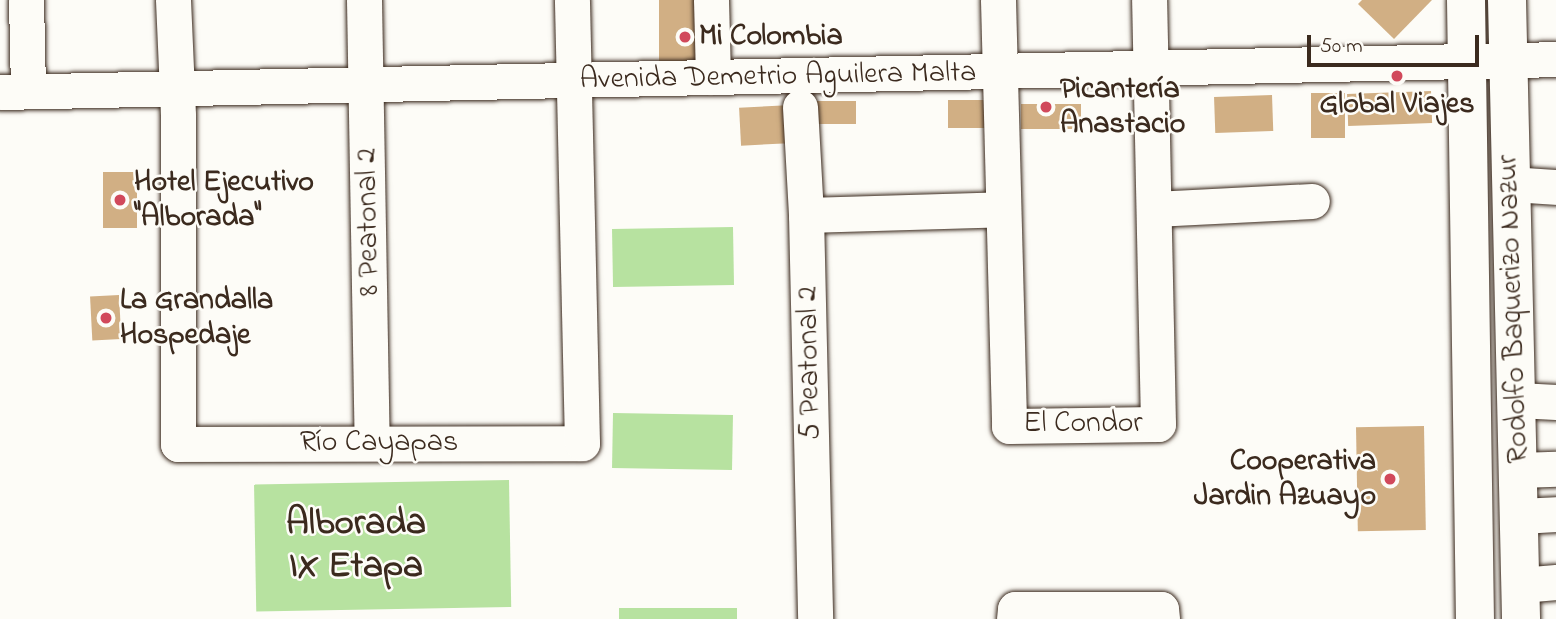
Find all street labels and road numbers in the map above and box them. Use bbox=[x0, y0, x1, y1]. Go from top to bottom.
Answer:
street label: Avenida Demetrio Aguilera Malta bbox=[579, 56, 977, 98]
street label: 8 Peatonal 2 bbox=[350, 148, 388, 296]
street label: Rodolfo Baquerizo Nazur bbox=[1491, 154, 1537, 464]
street label: 5 Peatonal 2 bbox=[791, 286, 829, 440]
street label: El Condor bbox=[1023, 406, 1143, 442]
street label: Río Cayapas bbox=[300, 425, 458, 461]

